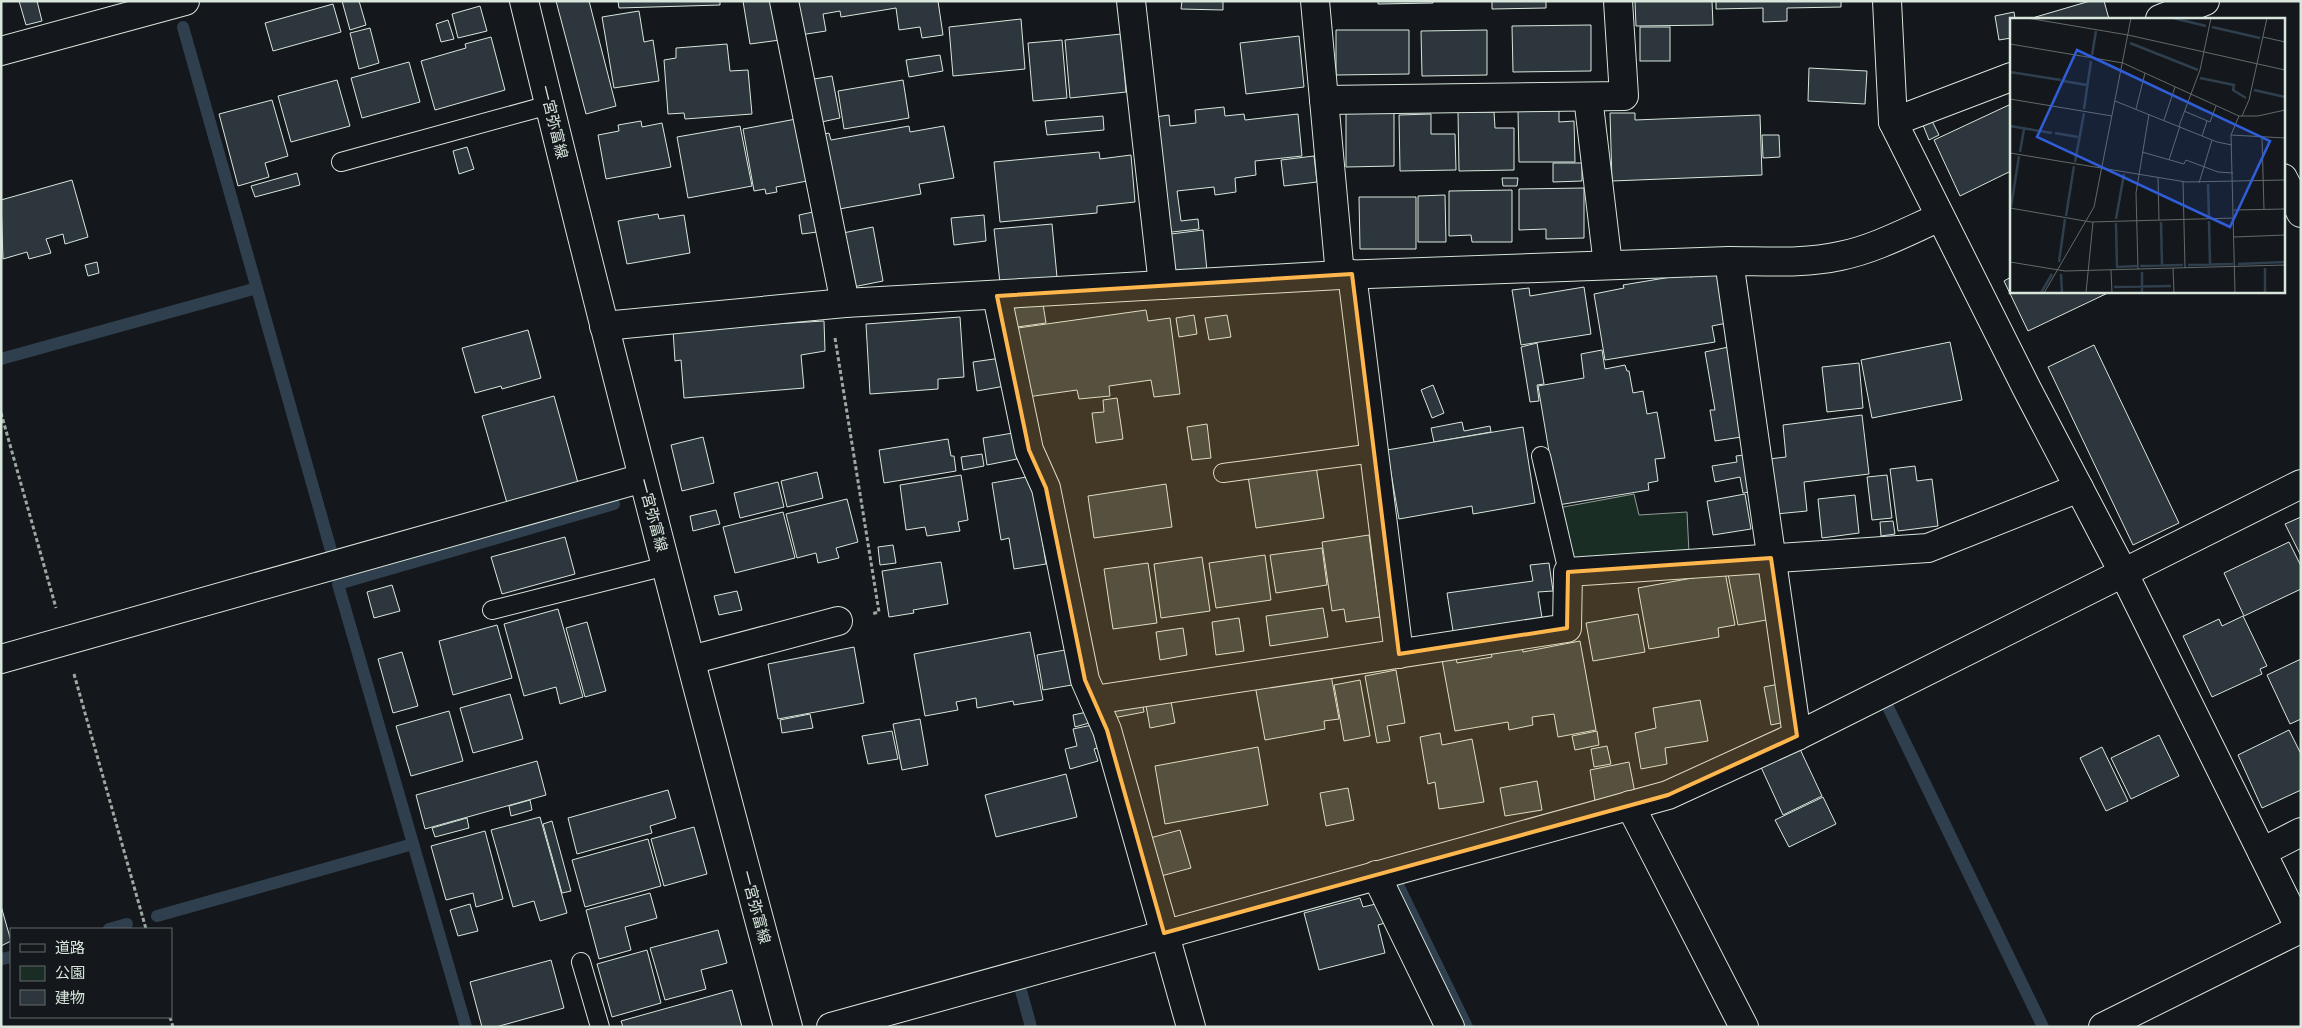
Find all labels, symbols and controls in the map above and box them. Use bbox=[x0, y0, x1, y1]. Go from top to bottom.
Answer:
inset map bbox=[2010, 18, 2284, 292]
street label: 一宮弥富線 bbox=[535, 83, 573, 161]
street label: 一宮弥富線 bbox=[633, 476, 673, 554]
street label: 一宮弥富線 bbox=[736, 868, 776, 946]
legend bbox=[10, 928, 172, 1018]
text: 道路 bbox=[55, 937, 85, 958]
text: 公園 bbox=[55, 962, 85, 983]
text: 建物 bbox=[55, 987, 85, 1008]

